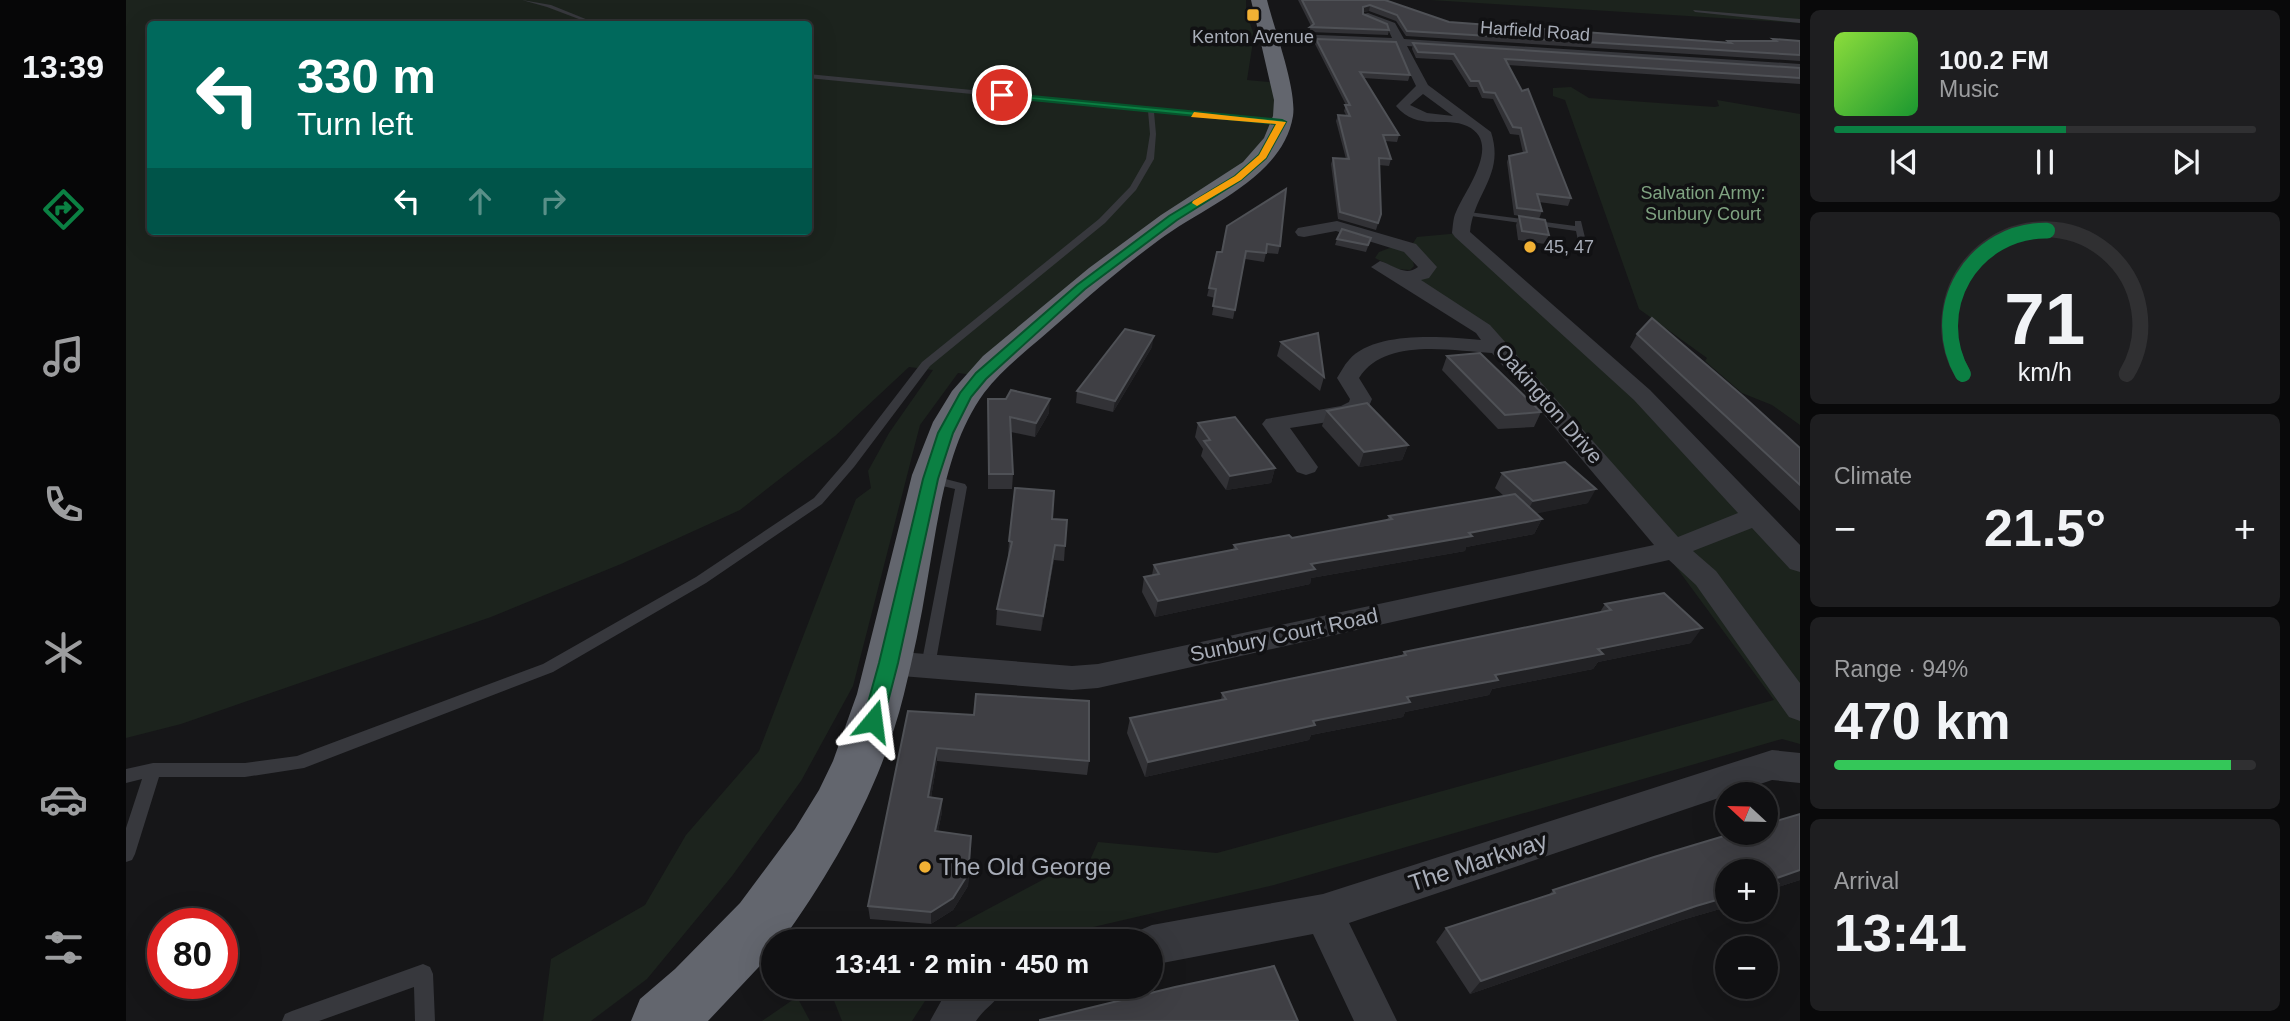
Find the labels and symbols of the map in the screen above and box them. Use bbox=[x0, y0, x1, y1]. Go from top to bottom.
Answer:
marker: Kenton Avenue bbox=[1245, 7, 1261, 23]
street label: Harfield Road bbox=[1479, 17, 1591, 45]
place label: Kenton Avenue bbox=[1192, 27, 1314, 47]
pin bbox=[972, 65, 1032, 125]
park label: Salvation Army: Sunbury Court bbox=[1640, 183, 1766, 224]
place label: 45, 47 bbox=[1544, 237, 1594, 257]
marker: 45, 47 bbox=[1522, 239, 1538, 255]
street label: Oakington Drive bbox=[1491, 339, 1607, 468]
street label: Sunbury Court Road bbox=[1188, 603, 1380, 666]
position arrow bbox=[836, 684, 910, 758]
north arrow bbox=[1715, 782, 1778, 845]
street label: The Markway bbox=[1405, 826, 1551, 897]
place label: The Old George bbox=[939, 853, 1111, 880]
marker: The Old George bbox=[917, 859, 933, 875]
speed limit sign: 80 bbox=[147, 908, 238, 999]

